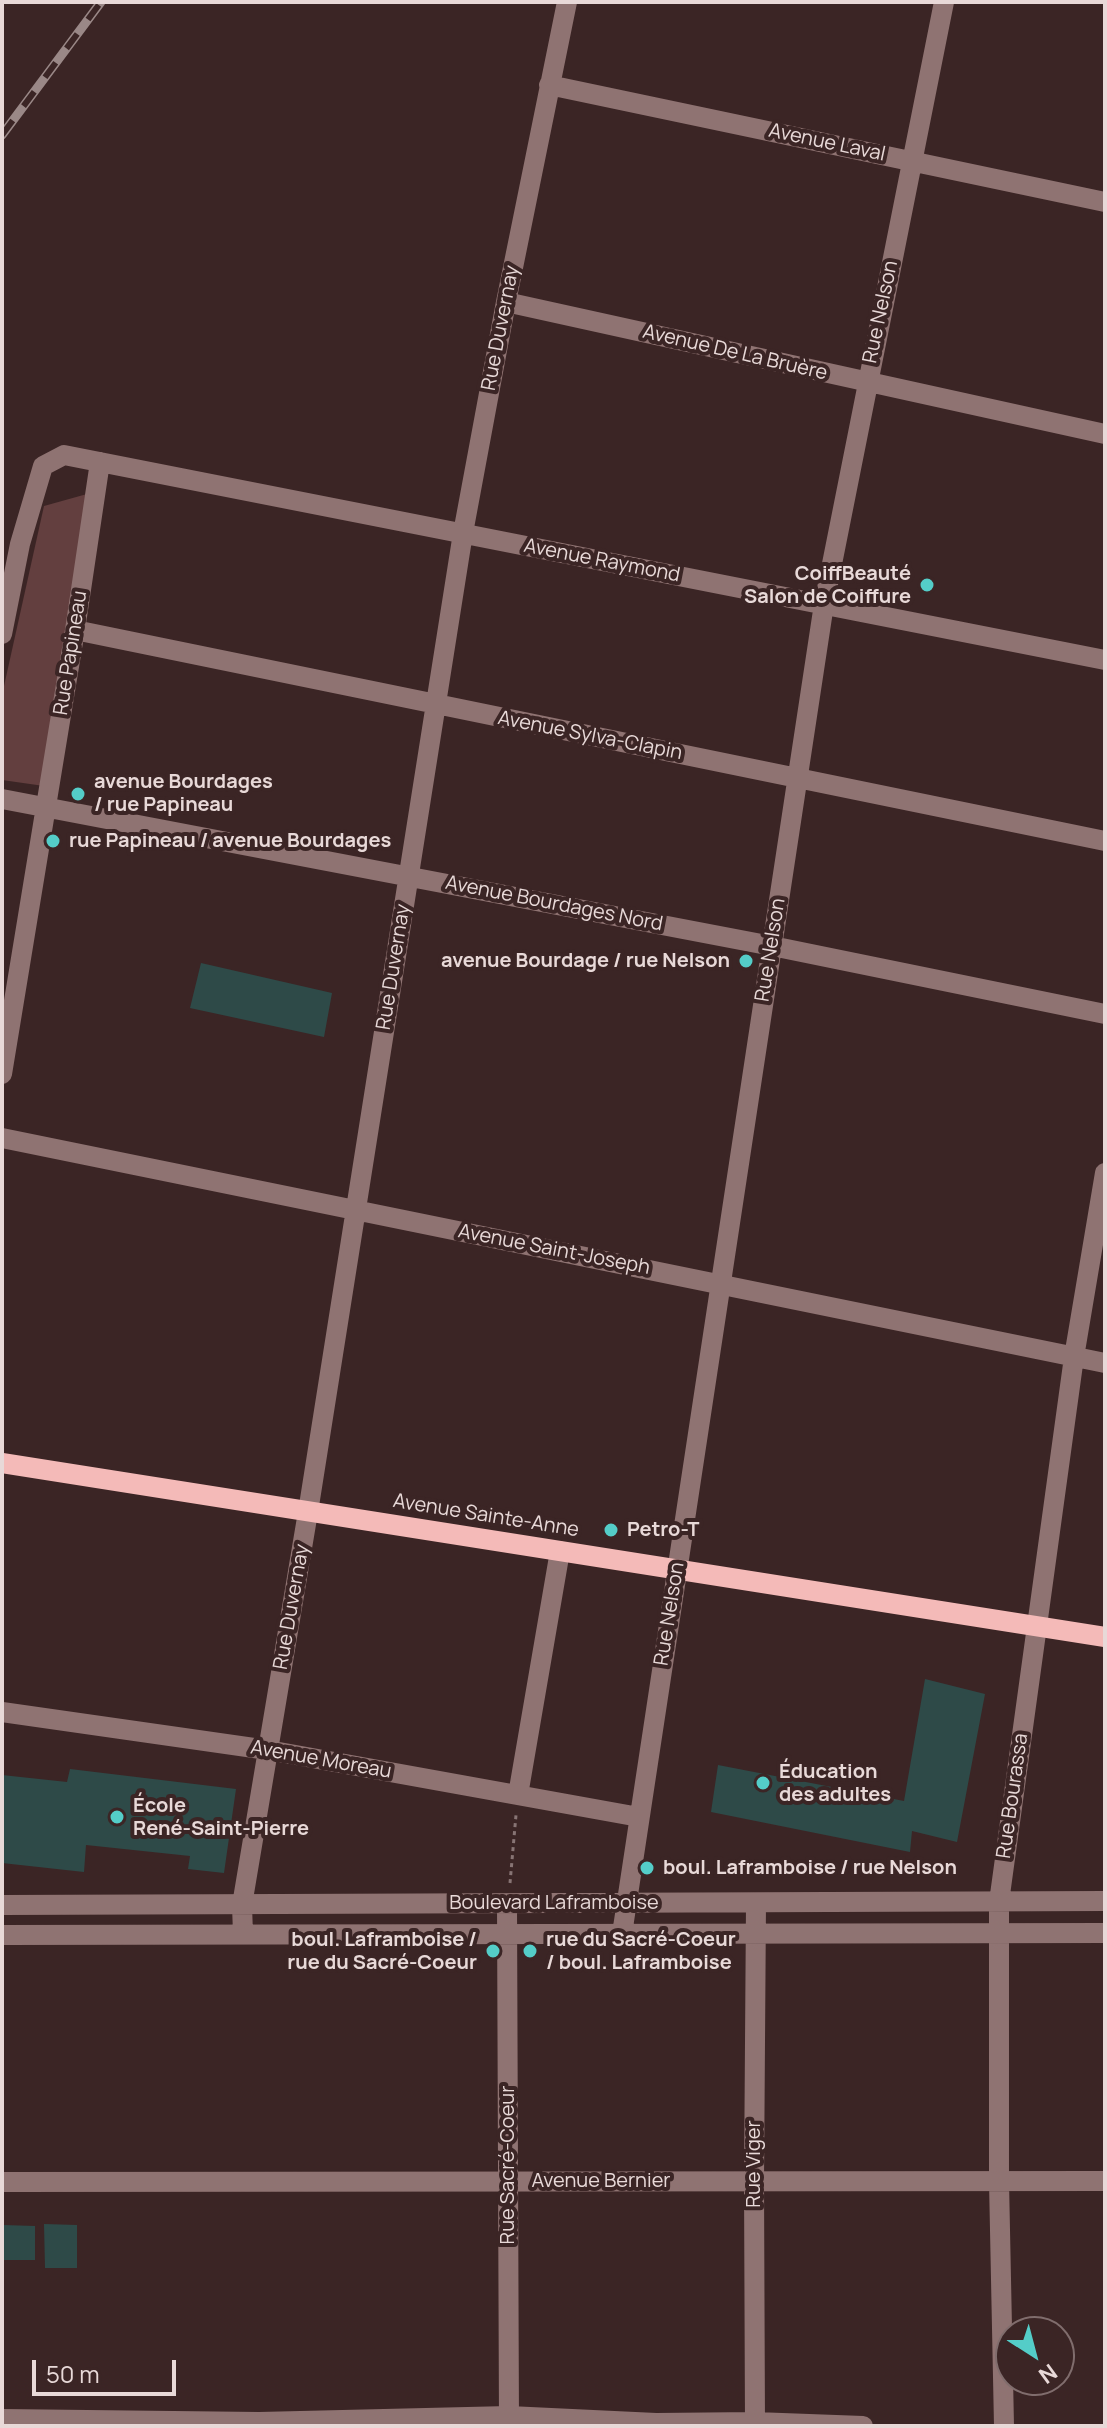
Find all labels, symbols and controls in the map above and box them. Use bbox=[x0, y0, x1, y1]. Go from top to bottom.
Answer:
street label: Avenue Laval bbox=[766, 119, 888, 167]
street label: Rue Nelson bbox=[858, 258, 904, 366]
street label: Rue Duvernay bbox=[477, 263, 525, 393]
street label: Avenue De La Bruère bbox=[640, 320, 830, 386]
street label: Avenue Raymond bbox=[522, 534, 682, 588]
place label: CoiffBeauté Salon de Coiffure bbox=[744, 562, 911, 609]
marker: CoiffBeauté Salon de Coiffure bbox=[918, 576, 936, 594]
street label: Rue Papineau bbox=[49, 589, 93, 717]
street label: Avenue Sylva-Clapin bbox=[496, 706, 684, 766]
place label: avenue Bourdages / rue Papineau bbox=[94, 770, 273, 817]
marker: avenue Bourdages / rue Papineau bbox=[69, 785, 87, 803]
place label: rue Papineau / avenue Bourdages bbox=[69, 829, 391, 853]
marker: rue Papineau / avenue Bourdages bbox=[44, 832, 62, 850]
street label: Avenue Bourdages Nord bbox=[443, 871, 665, 937]
street label: Rue Nelson bbox=[751, 897, 791, 1003]
street label: Rue Duvernay bbox=[372, 902, 416, 1032]
place label: avenue Bourdage / rue Nelson bbox=[441, 949, 730, 973]
marker: avenue Bourdage / rue Nelson bbox=[737, 952, 755, 970]
street label: Avenue Saint-Joseph bbox=[456, 1220, 652, 1280]
street label: Avenue Sainte-Anne bbox=[391, 1489, 581, 1543]
place label: Petro-T bbox=[627, 1518, 699, 1542]
marker: Petro-T bbox=[602, 1521, 620, 1539]
street label: Rue Duvernay bbox=[269, 1542, 315, 1672]
street label: Rue Nelson bbox=[650, 1561, 690, 1667]
street label: Rue Bourassa bbox=[992, 1732, 1034, 1860]
street label: Avenue Moreau bbox=[249, 1736, 393, 1784]
place label: Éducation des adultes bbox=[779, 1760, 891, 1807]
marker: Éducation des adultes bbox=[754, 1774, 772, 1792]
place label: École René-Saint-Pierre bbox=[133, 1794, 309, 1841]
marker: École René-Saint-Pierre bbox=[108, 1808, 126, 1826]
place label: boul. Laframboise / rue Nelson bbox=[663, 1856, 957, 1880]
marker: boul. Laframboise / rue Nelson bbox=[638, 1859, 656, 1877]
street label: Boulevard Laframboise bbox=[449, 1891, 659, 1915]
place label: boul. Laframboise / rue du Sacré-Coeur bbox=[287, 1928, 477, 1975]
place label: rue du Sacré-Coeur / boul. Laframboise bbox=[546, 1928, 736, 1975]
marker: boul. Laframboise / rue du Sacré-Coeur bbox=[484, 1942, 502, 1960]
marker: rue du Sacré-Coeur / boul. Laframboise bbox=[521, 1942, 539, 1960]
street label: Rue Sacré-Coeur bbox=[496, 2086, 520, 2244]
street label: Rue Viger bbox=[742, 2120, 766, 2208]
street label: Avenue Bernier bbox=[531, 2169, 671, 2193]
north arrow bbox=[995, 2316, 1075, 2396]
scale bar bbox=[36, 2344, 180, 2394]
text: 50 m bbox=[46, 2357, 100, 2390]
text: N bbox=[1033, 2357, 1063, 2391]

